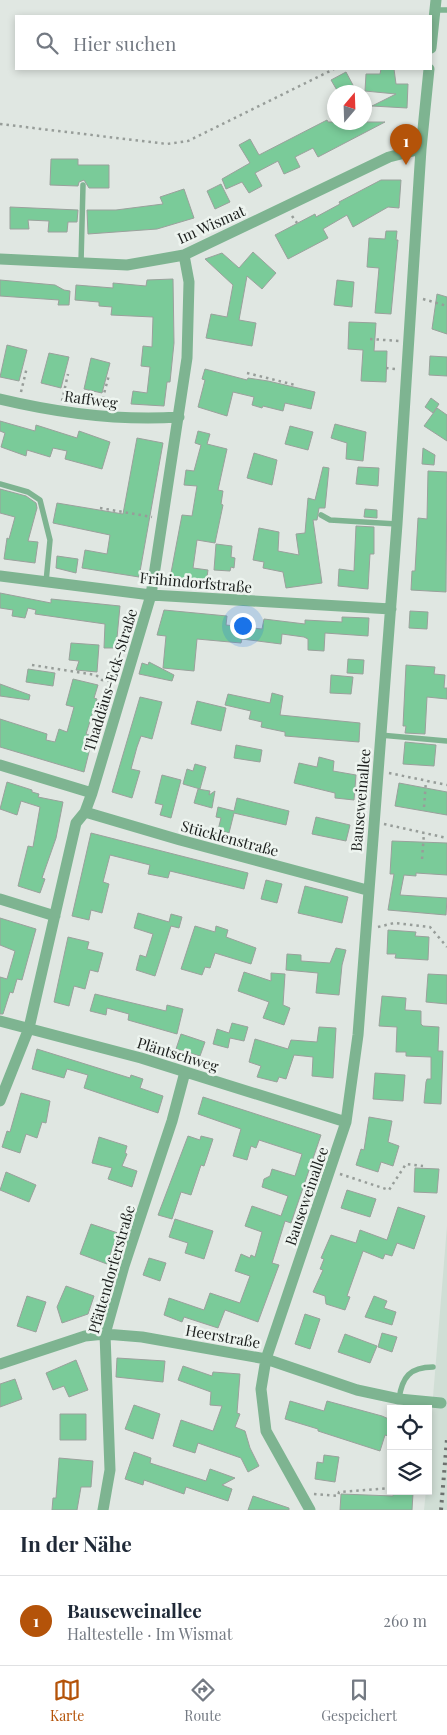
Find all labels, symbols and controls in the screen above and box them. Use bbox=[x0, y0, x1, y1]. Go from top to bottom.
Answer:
search box bbox=[15, 15, 432, 70]
icon: search bbox=[33, 29, 61, 57]
text: Hier suchen bbox=[73, 30, 176, 56]
north arrow bbox=[327, 85, 372, 130]
pin: 1 bbox=[390, 124, 422, 165]
street label: Im Wismat bbox=[174, 200, 249, 248]
street label: Raffweg bbox=[63, 385, 119, 413]
street label: Frihindorfstraße bbox=[139, 567, 253, 597]
street label: Thaddäus-Eck-Straße bbox=[79, 606, 141, 754]
your location bbox=[230, 613, 256, 639]
street label: Bauseweinallee bbox=[346, 748, 374, 852]
street label: Stücklenstraße bbox=[179, 815, 281, 861]
street label: Pläntschweg bbox=[135, 1032, 221, 1076]
street label: Bauseweinallee bbox=[280, 1144, 332, 1248]
street label: Pfättendorferstraße bbox=[83, 1203, 139, 1335]
street label: Heerstraße bbox=[184, 1320, 262, 1352]
map controls bbox=[387, 1405, 432, 1495]
button: locate bbox=[387, 1405, 432, 1450]
button: layers bbox=[387, 1450, 432, 1495]
text: In der Nähe bbox=[20, 1529, 132, 1557]
text: Bauseweinallee bbox=[67, 1597, 202, 1623]
text: 1 bbox=[33, 1610, 39, 1631]
text: 260 m bbox=[383, 1610, 427, 1631]
text: Haltestelle · Im Wismat bbox=[67, 1623, 232, 1644]
tab: Karte bbox=[50, 1676, 84, 1725]
tab: Route bbox=[184, 1676, 221, 1725]
tab: Gespeichert bbox=[321, 1676, 397, 1725]

